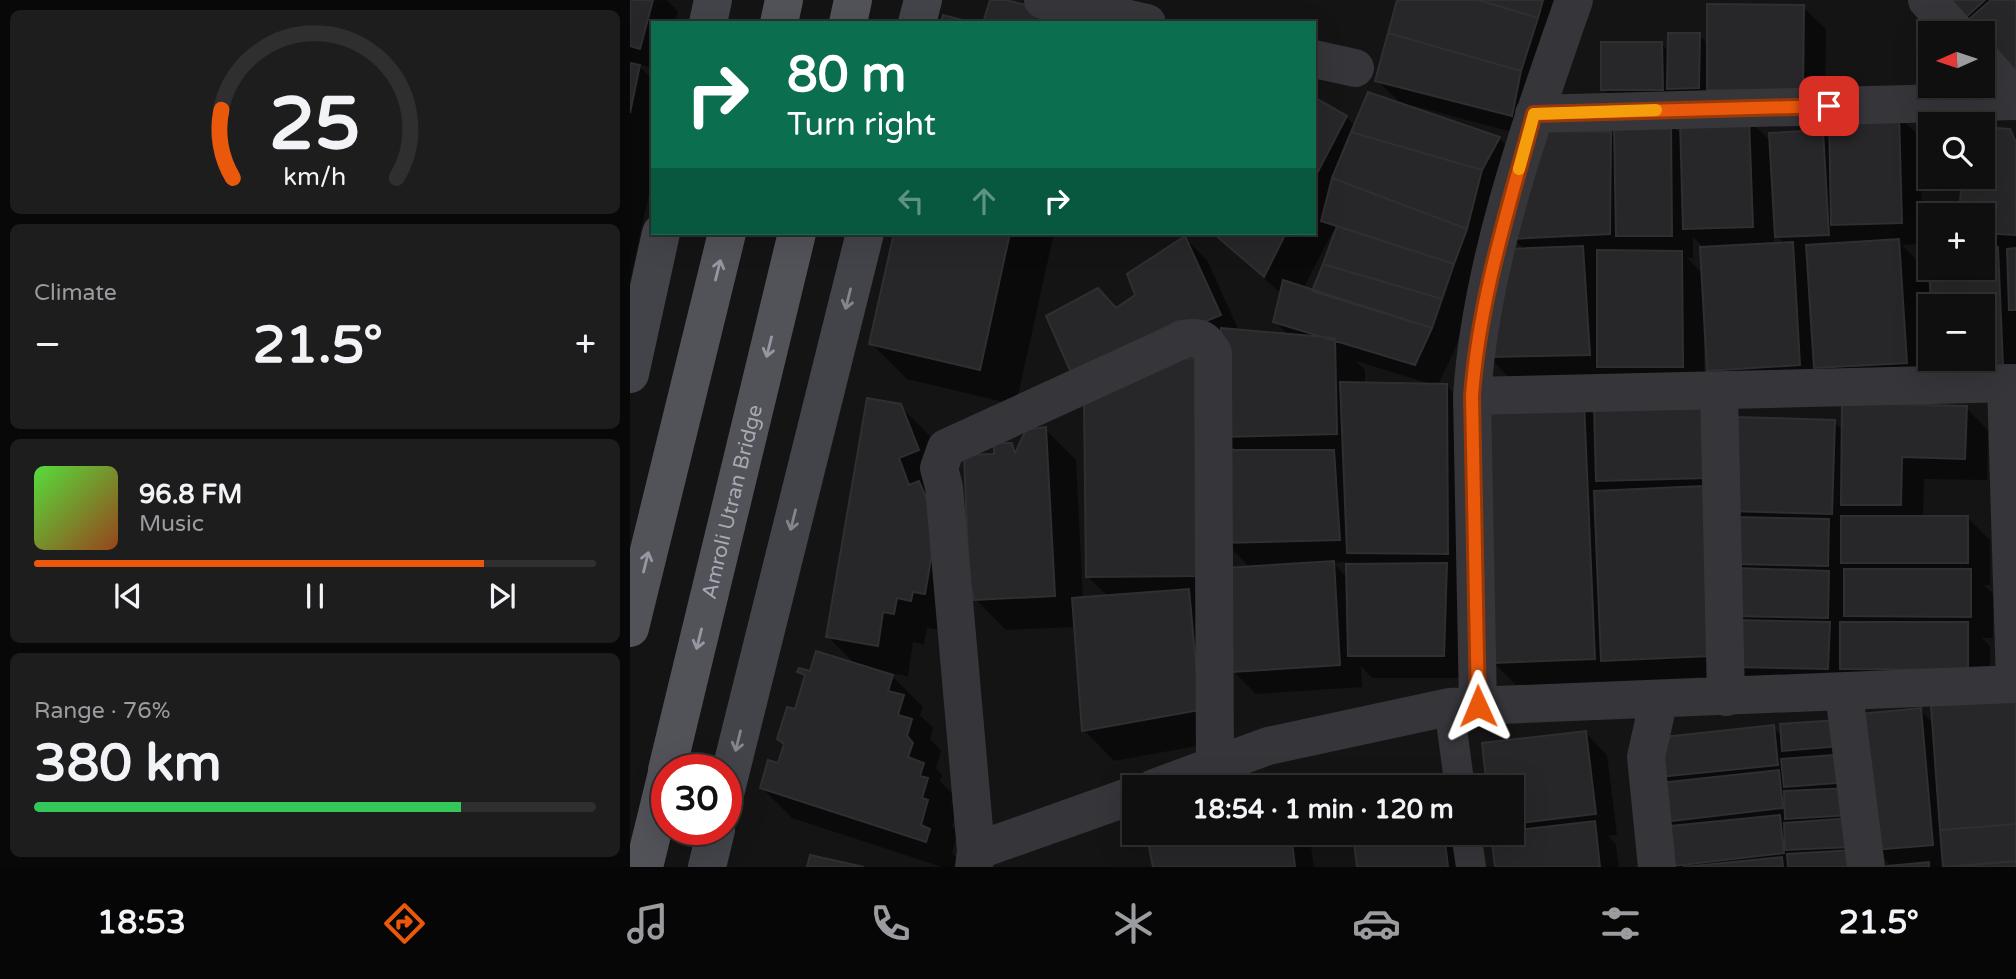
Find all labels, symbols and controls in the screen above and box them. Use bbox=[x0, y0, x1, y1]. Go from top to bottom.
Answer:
north arrow bbox=[1918, 21, 1995, 98]
map controls bbox=[1918, 21, 1995, 371]
text: 80 m bbox=[787, 46, 906, 105]
icon: right bbox=[672, 49, 763, 140]
pin bbox=[1799, 76, 1859, 136]
text: 25 bbox=[269, 82, 361, 170]
icon: arrive bbox=[1810, 87, 1848, 125]
text: Turn right bbox=[787, 106, 936, 144]
button: search bbox=[1918, 112, 1995, 189]
text: km/h bbox=[284, 162, 346, 192]
icon: left bbox=[892, 182, 930, 220]
icon: ahead bbox=[965, 182, 1003, 220]
icon: right bbox=[1038, 182, 1076, 220]
button: + bbox=[1918, 203, 1995, 280]
one-way arrow bbox=[712, 259, 725, 282]
text: Climate bbox=[34, 279, 117, 307]
one-way arrow bbox=[841, 287, 854, 310]
button: − bbox=[1918, 294, 1995, 371]
text: 21.5° bbox=[253, 314, 383, 377]
text: − bbox=[34, 322, 61, 368]
text: + bbox=[575, 322, 596, 368]
one-way arrow bbox=[762, 335, 776, 358]
street label: Amroli Utran Bridge bbox=[696, 402, 768, 602]
text: 96.8 FM bbox=[139, 479, 242, 510]
one-way arrow bbox=[786, 508, 799, 531]
text: Music bbox=[139, 510, 204, 538]
one-way arrow bbox=[640, 551, 653, 574]
icon: previous bbox=[109, 577, 147, 615]
icon: pause bbox=[296, 577, 334, 615]
icon: next bbox=[483, 577, 521, 615]
one-way arrow bbox=[692, 627, 705, 650]
position arrow bbox=[1441, 669, 1515, 743]
text: Range · 76% bbox=[34, 697, 170, 725]
one-way arrow bbox=[731, 729, 744, 751]
text: 380 km bbox=[34, 732, 222, 795]
speed limit sign: 30 bbox=[651, 754, 742, 845]
text: 18:54 · 1 min · 120 m bbox=[1192, 794, 1454, 825]
icon: directions bbox=[380, 899, 429, 948]
icon: music bbox=[623, 899, 672, 948]
icon: phone bbox=[866, 899, 915, 948]
icon: climate bbox=[1109, 899, 1158, 948]
icon: car bbox=[1352, 899, 1401, 948]
icon: filters bbox=[1596, 899, 1645, 948]
text: 18:53 bbox=[97, 904, 186, 942]
text: 21.5° bbox=[1839, 904, 1919, 942]

